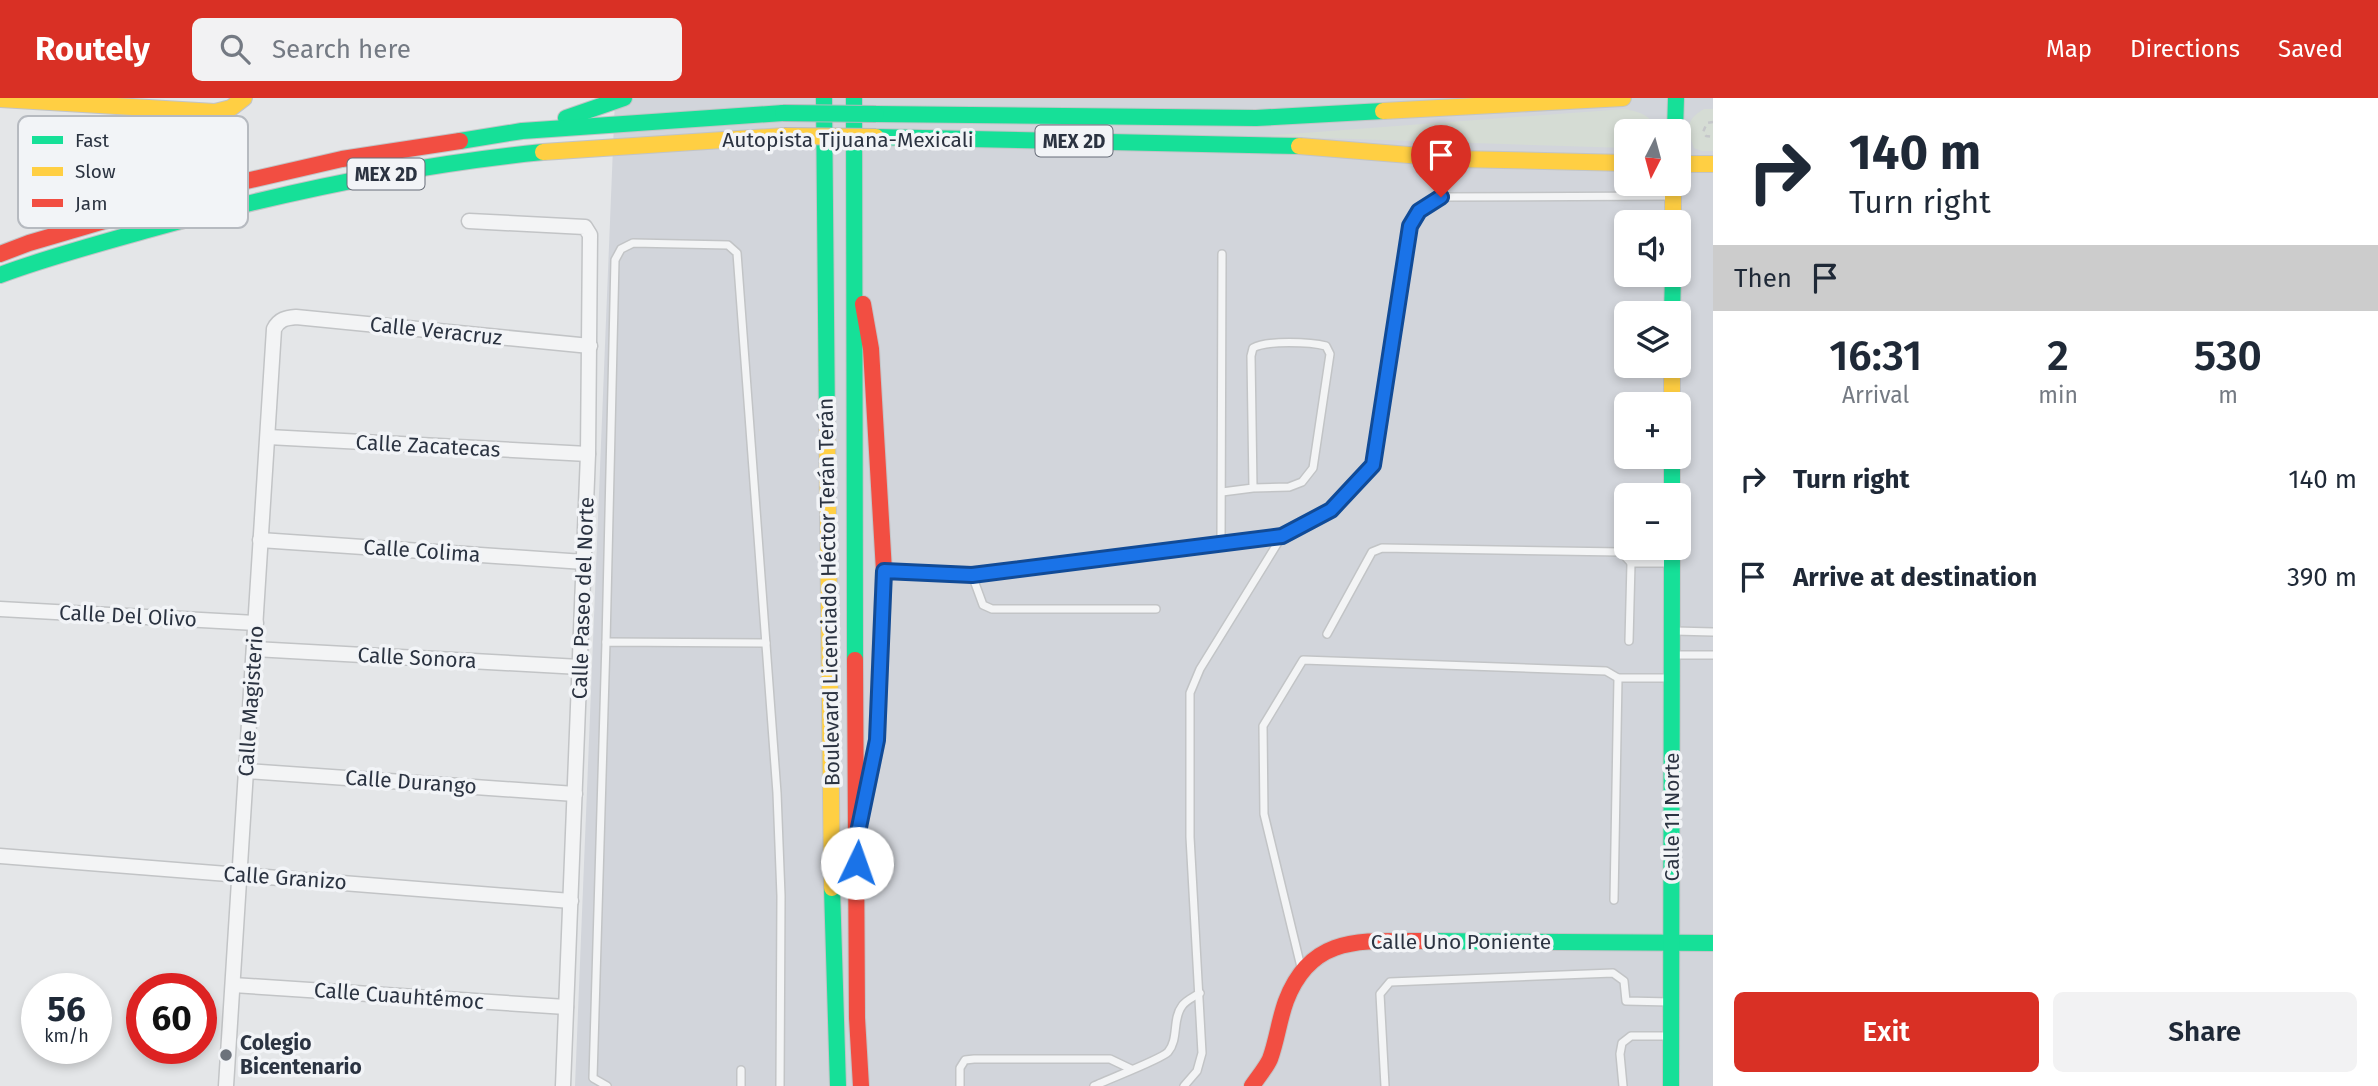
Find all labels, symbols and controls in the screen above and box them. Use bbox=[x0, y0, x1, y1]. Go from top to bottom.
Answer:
search box bbox=[192, 18, 682, 81]
text: Routely bbox=[35, 29, 150, 69]
icon: search bbox=[216, 30, 254, 68]
text: Search here bbox=[272, 34, 411, 65]
text: Map bbox=[2046, 35, 2092, 63]
text: Directions bbox=[2130, 35, 2240, 63]
text: Saved bbox=[2278, 35, 2343, 63]
legend bbox=[18, 116, 248, 228]
north arrow bbox=[1614, 119, 1690, 196]
map controls bbox=[1614, 119, 1691, 560]
text: 140 m bbox=[1849, 123, 1981, 182]
pin bbox=[1411, 125, 1471, 197]
road number: MEX 2D bbox=[1036, 126, 1112, 156]
icon: right bbox=[1734, 126, 1825, 217]
street label: Autopista Tijuana-Mexicali bbox=[722, 127, 974, 153]
text: Fast bbox=[75, 129, 109, 152]
icon: arrive bbox=[1422, 136, 1460, 174]
road number: MEX 2D bbox=[348, 158, 424, 190]
text: Slow bbox=[75, 160, 116, 183]
text: Turn right bbox=[1849, 183, 1991, 221]
text: Jam bbox=[75, 192, 107, 215]
button: sound bbox=[1614, 210, 1691, 287]
icon: arrive bbox=[1806, 259, 1844, 297]
text: Then bbox=[1734, 263, 1792, 294]
button: layers bbox=[1614, 301, 1691, 378]
street label: Calle Veracruz bbox=[369, 311, 503, 351]
text: 16:31 bbox=[1829, 331, 1922, 381]
text: 2 bbox=[2047, 331, 2069, 381]
text: 530 bbox=[2194, 331, 2262, 381]
text: Arrival bbox=[1842, 381, 1909, 409]
text: min bbox=[2038, 381, 2078, 409]
text: m bbox=[2218, 381, 2238, 409]
button: + bbox=[1614, 392, 1691, 469]
street label: Boulevard Licenciado Héctor Terán Terán bbox=[813, 398, 845, 786]
street label: Calle Zacatecas bbox=[355, 429, 501, 463]
icon: right bbox=[1734, 460, 1772, 498]
text: Turn right bbox=[1793, 464, 1910, 495]
text: 140 m bbox=[2288, 464, 2357, 495]
button: − bbox=[1614, 483, 1691, 560]
street label: Calle Paseo del Norte bbox=[566, 496, 600, 700]
street label: Calle Colima bbox=[363, 534, 481, 568]
icon: arrive bbox=[1734, 558, 1772, 596]
text: Arrive at destination bbox=[1793, 562, 2037, 593]
text: 390 m bbox=[2287, 562, 2357, 593]
street label: Calle Del Olivo bbox=[59, 599, 197, 633]
street label: Calle Magisterio bbox=[233, 625, 269, 777]
street label: Calle Sonora bbox=[357, 642, 477, 674]
street label: Calle 11 Norte bbox=[1659, 753, 1685, 881]
street label: Calle Durango bbox=[344, 764, 478, 800]
position arrow bbox=[820, 826, 894, 900]
street label: Calle Granizo bbox=[222, 861, 348, 895]
street label: Calle Uno Poniente bbox=[1371, 929, 1551, 955]
speed limit sign: 60 bbox=[126, 973, 217, 1064]
street label: Calle Cuauhtémoc bbox=[313, 977, 485, 1015]
text: 56 bbox=[47, 988, 86, 1030]
button: Exit bbox=[1734, 992, 2039, 1072]
button: Share bbox=[2053, 992, 2357, 1072]
text: km/h bbox=[44, 1025, 89, 1047]
place label: Colegio Bicentenario bbox=[240, 1030, 362, 1080]
marker: Colegio Bicentenario bbox=[218, 1047, 234, 1063]

